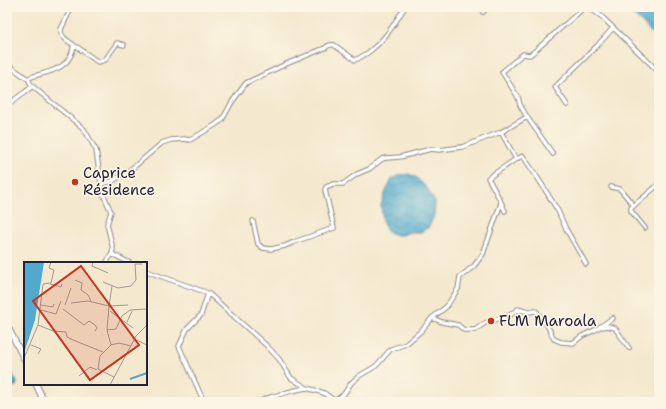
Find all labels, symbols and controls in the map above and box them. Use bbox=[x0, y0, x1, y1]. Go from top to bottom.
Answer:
place label: Caprice Résidence bbox=[83, 163, 155, 200]
marker: Caprice Résidence bbox=[70, 177, 80, 187]
inset map bbox=[24, 262, 147, 385]
place label: FLM Maroala bbox=[499, 311, 597, 331]
marker: FLM Maroala bbox=[486, 316, 496, 326]

